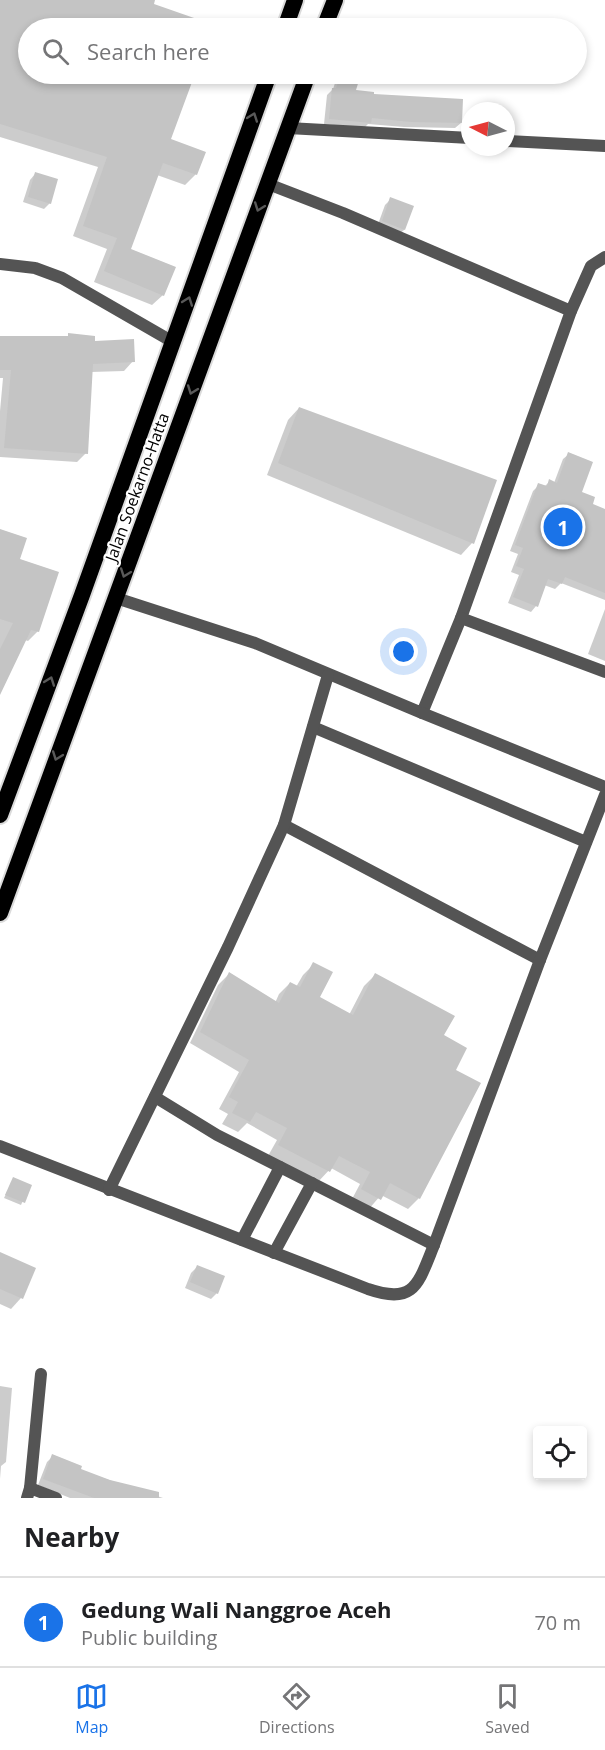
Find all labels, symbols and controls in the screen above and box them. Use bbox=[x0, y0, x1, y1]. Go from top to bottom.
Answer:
search box bbox=[18, 18, 587, 84]
icon: search bbox=[39, 35, 72, 68]
text: Search here bbox=[87, 36, 210, 66]
north arrow bbox=[461, 102, 515, 156]
one-way arrow bbox=[246, 112, 259, 123]
one-way arrow bbox=[254, 201, 266, 212]
one-way arrow bbox=[180, 296, 193, 306]
one-way arrow bbox=[187, 384, 199, 395]
street label: Jalan Soekarno-Hatta bbox=[99, 410, 174, 566]
pin: 1 bbox=[544, 504, 582, 550]
one-way arrow bbox=[119, 568, 132, 578]
your location bbox=[389, 637, 418, 666]
one-way arrow bbox=[43, 677, 55, 688]
one-way arrow bbox=[52, 751, 65, 761]
map controls bbox=[533, 1426, 587, 1480]
button: locate bbox=[533, 1426, 587, 1480]
text: Nearby bbox=[24, 1519, 119, 1555]
text: Gedung Wali Nanggroe Aceh bbox=[81, 1594, 391, 1624]
text: 1 bbox=[38, 1609, 49, 1636]
text: 70 m bbox=[534, 1609, 581, 1636]
text: Public building bbox=[81, 1624, 217, 1651]
tab: Map bbox=[75, 1680, 108, 1738]
tab: Directions bbox=[259, 1680, 335, 1738]
tab: Saved bbox=[485, 1680, 530, 1738]

